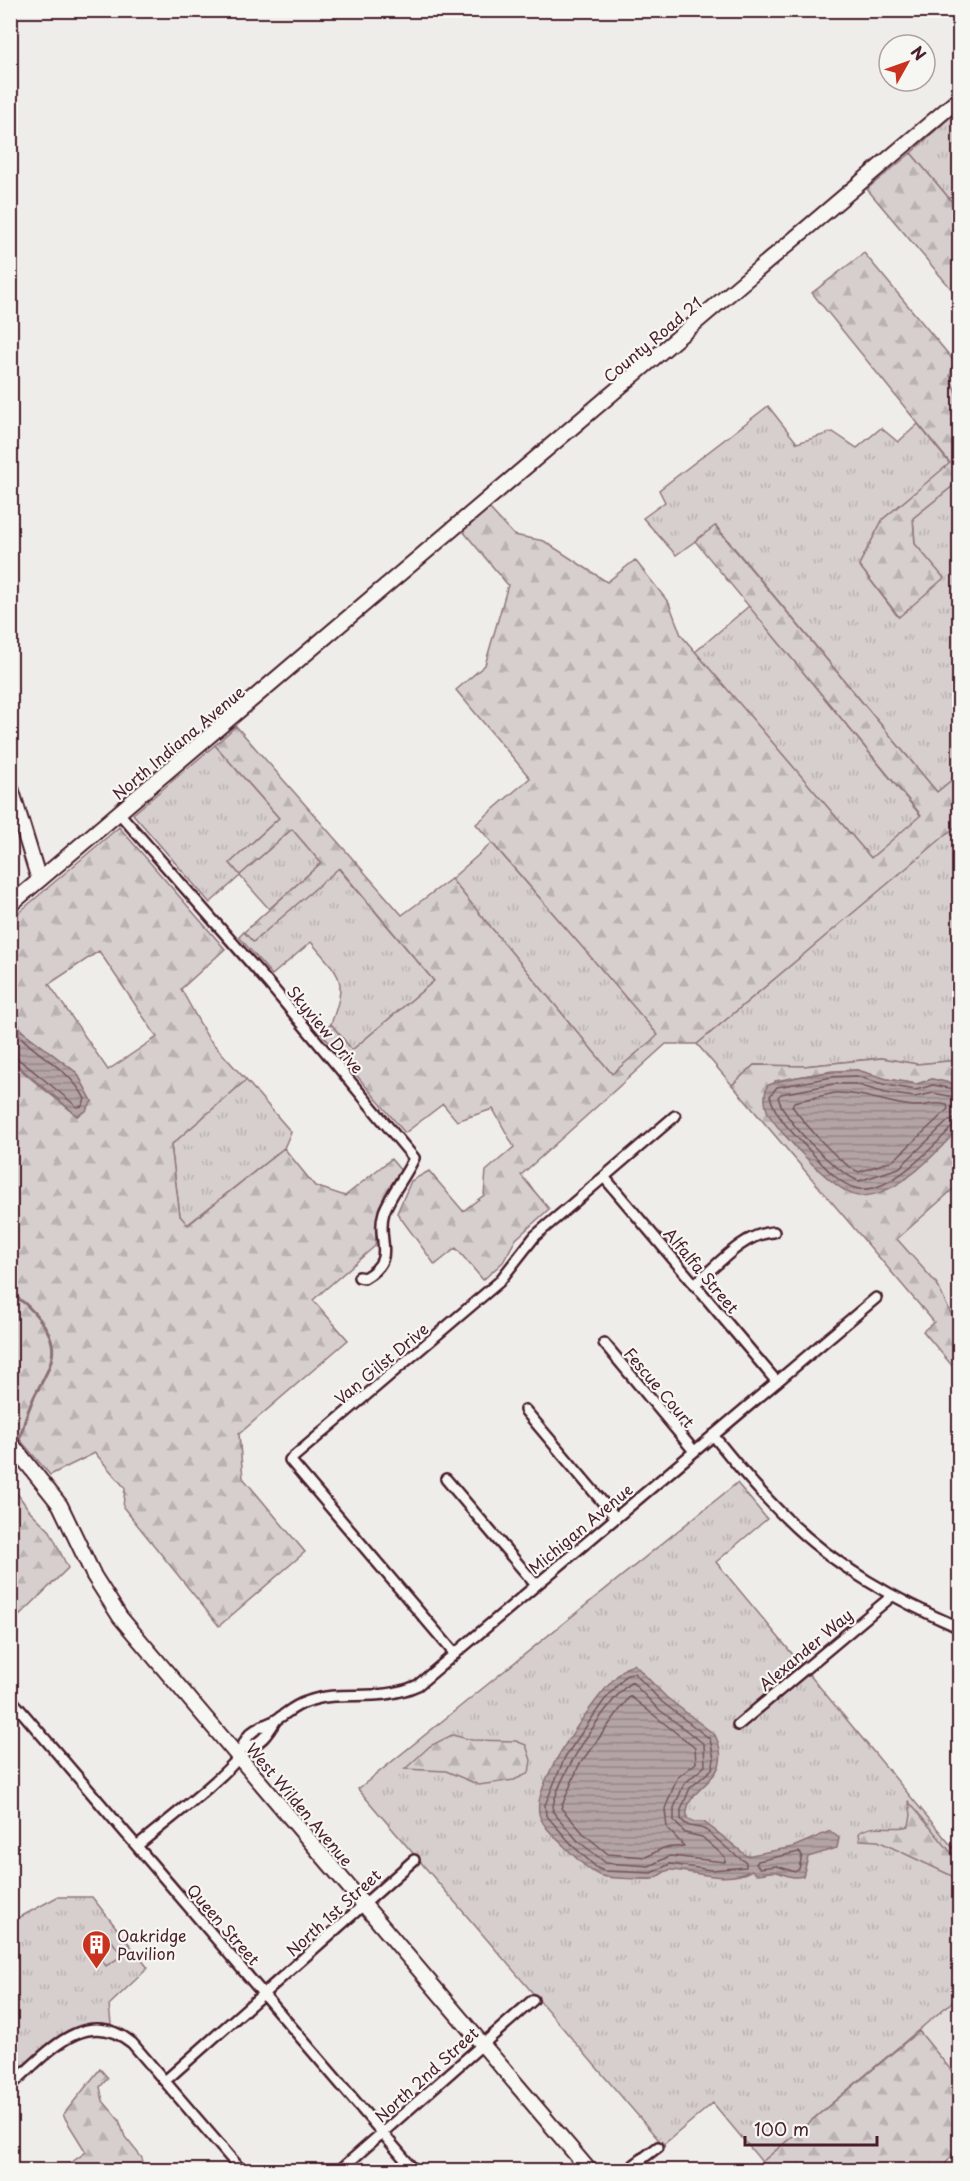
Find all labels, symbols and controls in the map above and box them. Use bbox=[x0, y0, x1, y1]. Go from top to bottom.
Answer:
north arrow bbox=[877, 33, 937, 93]
text: N bbox=[906, 40, 933, 65]
street label: County Road 21 bbox=[597, 290, 707, 388]
street label: North Indiana Avenue bbox=[107, 679, 250, 805]
street label: Skyview Drive bbox=[282, 980, 370, 1078]
street label: Alfalfa Street bbox=[659, 1222, 745, 1319]
street label: Van Gilst Drive bbox=[329, 1317, 433, 1409]
street label: Fescue Court bbox=[619, 1341, 701, 1433]
street label: Michigan Avenue bbox=[523, 1477, 637, 1579]
street label: Alexander Way bbox=[753, 1602, 857, 1696]
street label: West Wilden Avenue bbox=[241, 1737, 359, 1871]
street label: North 1st Street bbox=[280, 1863, 386, 1961]
street label: Queen Street bbox=[182, 1878, 267, 1970]
place label: Oakridge Pavilion bbox=[117, 1923, 187, 1965]
building icon: Oakridge Pavilion bbox=[80, 1928, 112, 1970]
street label: North 2nd Street bbox=[369, 2020, 484, 2127]
scale bar bbox=[745, 2109, 877, 2147]
text: 100 m bbox=[754, 2115, 809, 2142]

